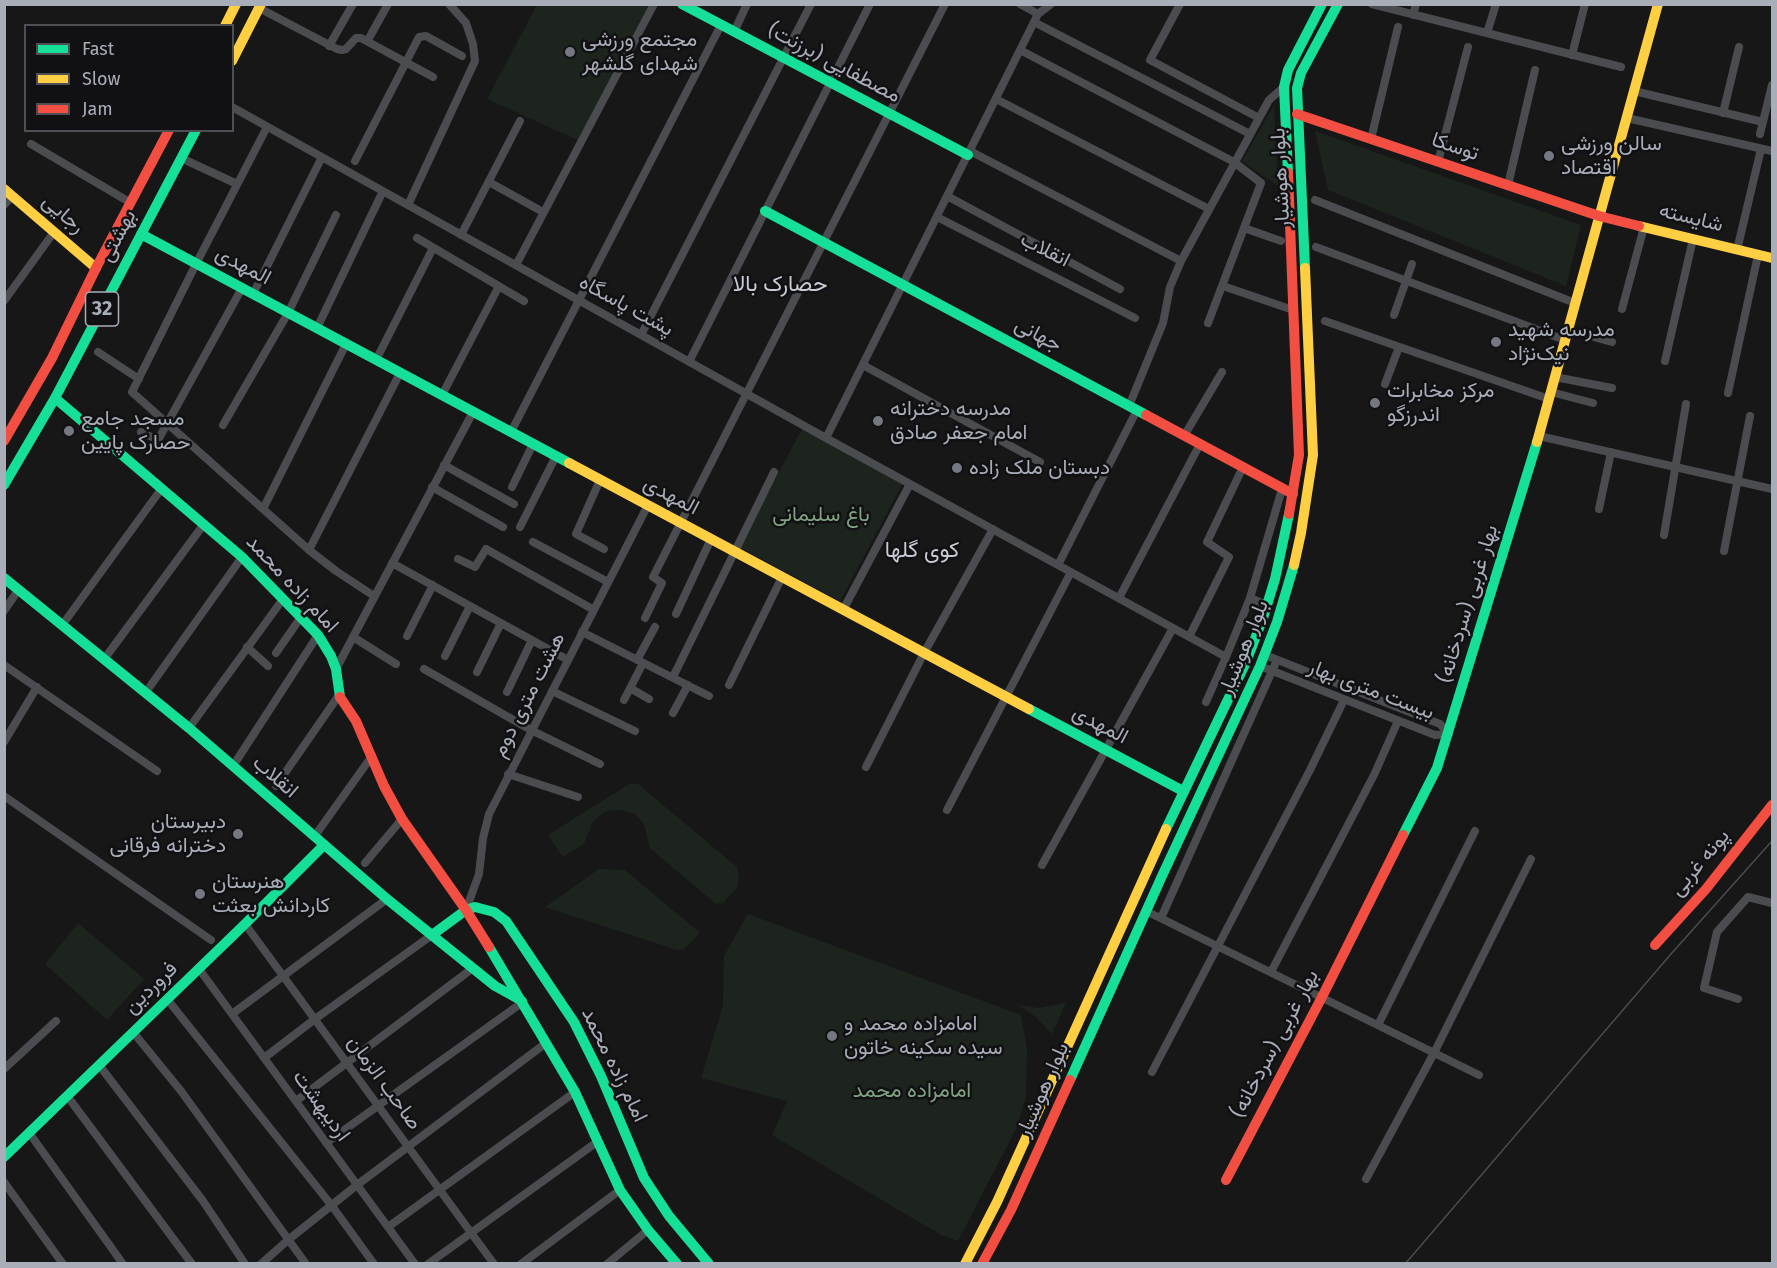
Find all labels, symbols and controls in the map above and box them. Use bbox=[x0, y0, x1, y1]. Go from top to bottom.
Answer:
street label: مصطفایی (برزنت) bbox=[763, 17, 905, 109]
legend bbox=[24, 24, 234, 132]
place label: مجتمع ورزشی شهدای گلشهر bbox=[582, 27, 698, 77]
text: Fast bbox=[82, 38, 114, 60]
marker: مجتمع ورزشی شهدای گلشهر bbox=[563, 45, 577, 59]
text: Slow bbox=[82, 68, 120, 90]
text: Jam bbox=[82, 98, 113, 120]
street label: بلوار هوشیار bbox=[1266, 127, 1296, 229]
street label: توسکا bbox=[1428, 127, 1482, 167]
place label: سالن ورزشی اقتصاد bbox=[1561, 131, 1662, 181]
marker: سالن ورزشی اقتصاد bbox=[1542, 149, 1556, 163]
street label: رجایی bbox=[37, 189, 89, 239]
street label: شایسته bbox=[1656, 198, 1726, 238]
street label: بهشتی bbox=[94, 206, 142, 266]
street label: انقلاب bbox=[1016, 227, 1074, 273]
street label: المهدی bbox=[211, 241, 275, 291]
street label: پشت پاسگاه bbox=[574, 270, 678, 342]
district label: حصارک بالا bbox=[733, 272, 827, 298]
road number: 32 bbox=[86, 292, 118, 326]
street label: جهانی bbox=[1010, 312, 1066, 358]
place label: مدرسه شهید نیک‌نژاد bbox=[1508, 317, 1615, 367]
marker: مدرسه شهید نیک‌نژاد bbox=[1489, 335, 1503, 349]
place label: مرکز مخابرات اندرزگو bbox=[1387, 378, 1494, 428]
place label: مدرسه دخترانه امام جعفر صادق bbox=[890, 396, 1027, 446]
marker: مرکز مخابرات اندرزگو bbox=[1368, 396, 1382, 410]
place label: مسجد جامع حصارک پایین bbox=[81, 406, 191, 456]
marker: مدرسه دخترانه امام جعفر صادق bbox=[871, 414, 885, 428]
marker: مسجد جامع حصارک پایین bbox=[62, 424, 76, 438]
place label: دبستان ملک زاده bbox=[969, 455, 1110, 481]
marker: دبستان ملک زاده bbox=[950, 461, 964, 475]
street label: المهدی bbox=[639, 471, 703, 521]
park label: باغ سلیمانی bbox=[772, 502, 870, 528]
street label: بهار غربی (سردخانه) bbox=[1432, 522, 1504, 686]
street label: امام زاده محمد bbox=[240, 530, 344, 638]
district label: کوی گلها bbox=[885, 538, 959, 564]
street label: بلوار هوشیار bbox=[1213, 597, 1275, 699]
street label: هشت متری دوم bbox=[487, 628, 571, 762]
street label: بیست متری بهار bbox=[1304, 654, 1438, 726]
street label: المهدی bbox=[1068, 700, 1132, 750]
street label: انقلاب bbox=[247, 750, 303, 804]
place label: دبیرستان دخترانه فرقانی bbox=[109, 809, 226, 859]
street label: پونه غربی bbox=[1665, 824, 1735, 902]
marker: دبیرستان دخترانه فرقانی bbox=[231, 827, 245, 841]
place label: هنرستان کاردانش بعثت bbox=[212, 869, 330, 919]
marker: هنرستان کاردانش بعثت bbox=[193, 887, 207, 901]
street label: فروردین bbox=[119, 956, 183, 1020]
street label: بهار غربی (سردخانه) bbox=[1225, 966, 1325, 1122]
street label: امام زاده محمد bbox=[575, 1004, 653, 1126]
place label: امامزاده محمد و سیده سکینه خاتون bbox=[844, 1011, 1003, 1061]
marker: امامزاده محمد و سیده سکینه خاتون bbox=[825, 1029, 839, 1043]
street label: صاحب الزمان bbox=[341, 1031, 427, 1135]
street label: بلوار هوشیار bbox=[1011, 1039, 1075, 1141]
street label: اردیبهشت bbox=[287, 1065, 355, 1147]
park label: امامزاده محمد bbox=[853, 1078, 971, 1104]

